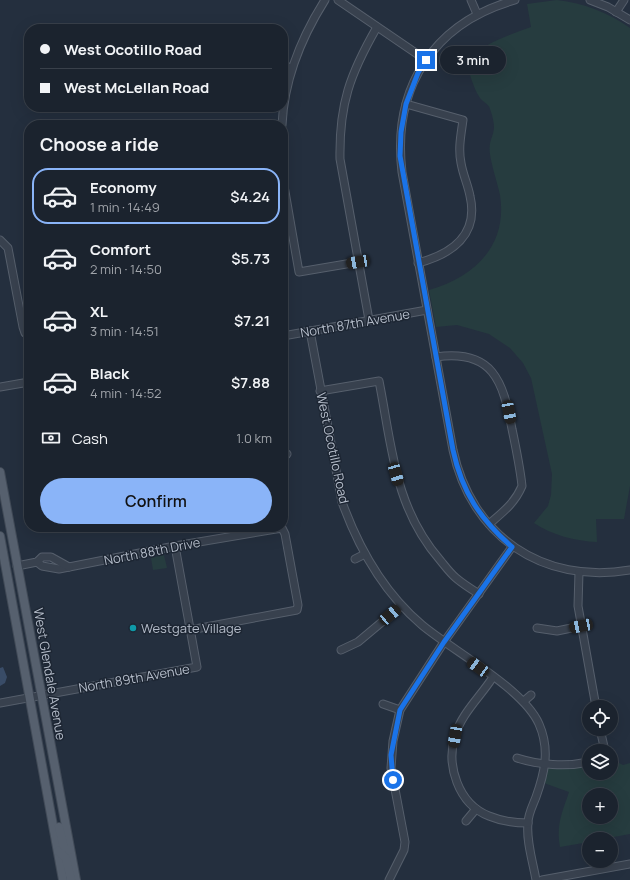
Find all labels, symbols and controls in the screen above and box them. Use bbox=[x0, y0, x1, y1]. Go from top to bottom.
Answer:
text: West Ocotillo Road bbox=[64, 39, 202, 60]
callout: 3 min bbox=[440, 46, 506, 74]
route end bbox=[417, 51, 435, 69]
text: 3 min bbox=[457, 51, 489, 69]
text: West McLellan Road bbox=[64, 77, 209, 98]
text: Choose a ride bbox=[40, 132, 159, 156]
text: Economy bbox=[90, 177, 157, 198]
icon: car bbox=[42, 178, 78, 214]
text: $4.24 bbox=[230, 186, 270, 207]
text: 1 min · 14:49 bbox=[90, 198, 160, 216]
text: Comfort bbox=[90, 239, 151, 260]
icon: car bbox=[42, 240, 78, 276]
text: $5.73 bbox=[231, 248, 270, 269]
car bbox=[345, 254, 371, 270]
text: 2 min · 14:50 bbox=[90, 260, 162, 278]
text: XL bbox=[90, 301, 108, 322]
icon: car bbox=[42, 302, 78, 338]
street label: North 87th Avenue bbox=[299, 304, 412, 341]
text: $7.21 bbox=[234, 310, 270, 331]
text: 3 min · 14:51 bbox=[90, 322, 159, 340]
text: Black bbox=[90, 363, 129, 384]
icon: car bbox=[42, 364, 78, 400]
text: $7.88 bbox=[231, 372, 270, 393]
text: 4 min · 14:52 bbox=[90, 384, 161, 402]
street label: West Ocotillo Road bbox=[312, 391, 354, 505]
car bbox=[501, 399, 517, 425]
icon: cash bbox=[40, 427, 62, 449]
text: Cash bbox=[72, 428, 108, 449]
text: 1.0 km bbox=[236, 429, 272, 447]
car bbox=[387, 461, 405, 487]
button: Confirm bbox=[40, 478, 272, 524]
street label: North 88th Drive bbox=[102, 533, 202, 569]
car bbox=[377, 603, 403, 627]
street label: West Glendale Avenue bbox=[30, 607, 71, 742]
car bbox=[568, 618, 594, 634]
place label: Westgate Village bbox=[141, 619, 242, 637]
marker: Westgate Village bbox=[128, 623, 138, 633]
car bbox=[465, 655, 491, 679]
street label: North 89th Avenue bbox=[77, 659, 191, 697]
map controls bbox=[582, 700, 618, 868]
button: locate bbox=[582, 700, 618, 736]
car bbox=[447, 723, 463, 749]
button: layers bbox=[582, 744, 618, 780]
route start bbox=[384, 771, 402, 789]
button: + bbox=[582, 788, 618, 824]
button: − bbox=[582, 832, 618, 868]

